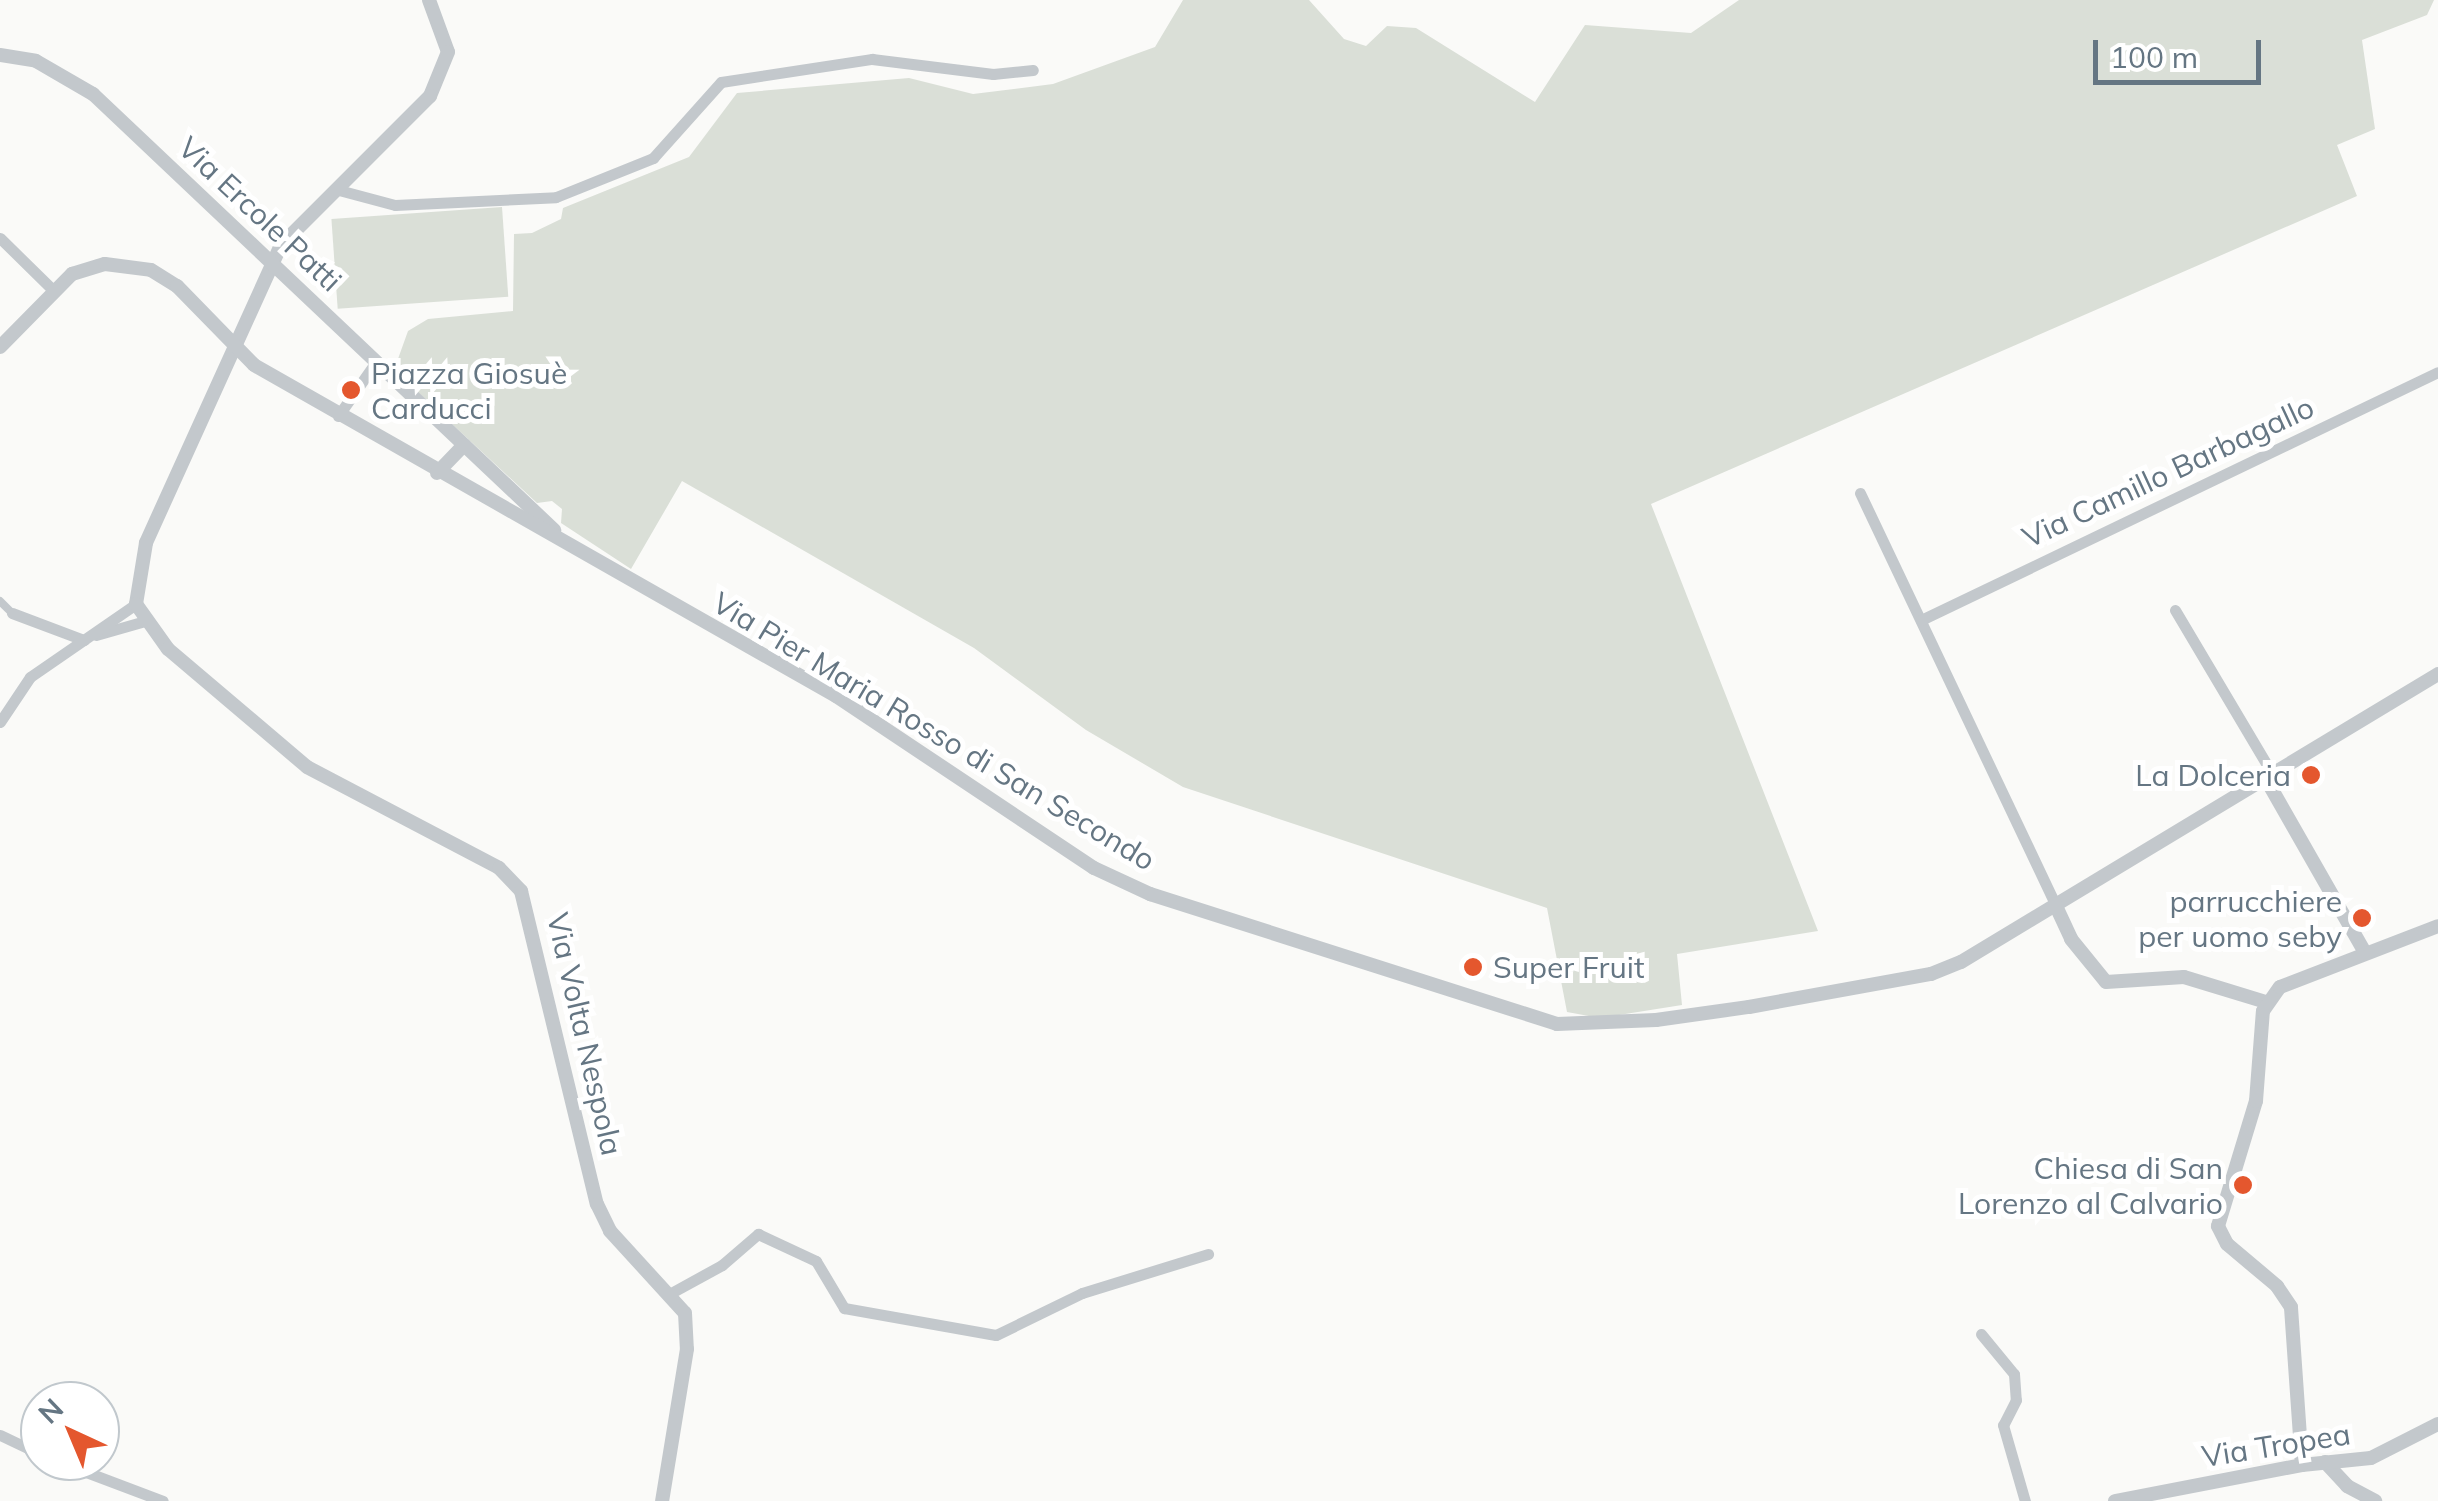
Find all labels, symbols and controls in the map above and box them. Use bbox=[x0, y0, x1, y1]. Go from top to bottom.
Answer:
scale bar bbox=[2098, 20, 2266, 82]
text: 100 m bbox=[2110, 38, 2198, 76]
street label: Via Ercole Patti bbox=[171, 129, 349, 299]
place label: Piazza Giosuè Carducci bbox=[371, 355, 567, 426]
marker: Piazza Giosuè Carducci bbox=[340, 379, 362, 401]
street label: Via Camillo Barbagallo bbox=[2017, 389, 2319, 555]
street label: Via Pier Maria Rosso di San Secondo bbox=[706, 584, 1162, 878]
place label: La Dolceria bbox=[2135, 757, 2291, 793]
marker: La Dolceria bbox=[2300, 764, 2322, 786]
place label: parrucchiere per uomo seby bbox=[2138, 883, 2342, 954]
marker: parrucchiere per uomo seby bbox=[2351, 907, 2373, 929]
street label: Via Volta Nespola bbox=[540, 909, 630, 1159]
place label: Super Fruit bbox=[1493, 949, 1644, 985]
marker: Super Fruit bbox=[1462, 956, 1484, 978]
place label: Chiesa di San Lorenzo al Calvario bbox=[1958, 1150, 2223, 1220]
marker: Chiesa di San Lorenzo al Calvario bbox=[2232, 1174, 2254, 1196]
north arrow bbox=[20, 1381, 120, 1481]
text: N bbox=[30, 1391, 70, 1430]
street label: Via Tropea bbox=[2199, 1415, 2353, 1475]

